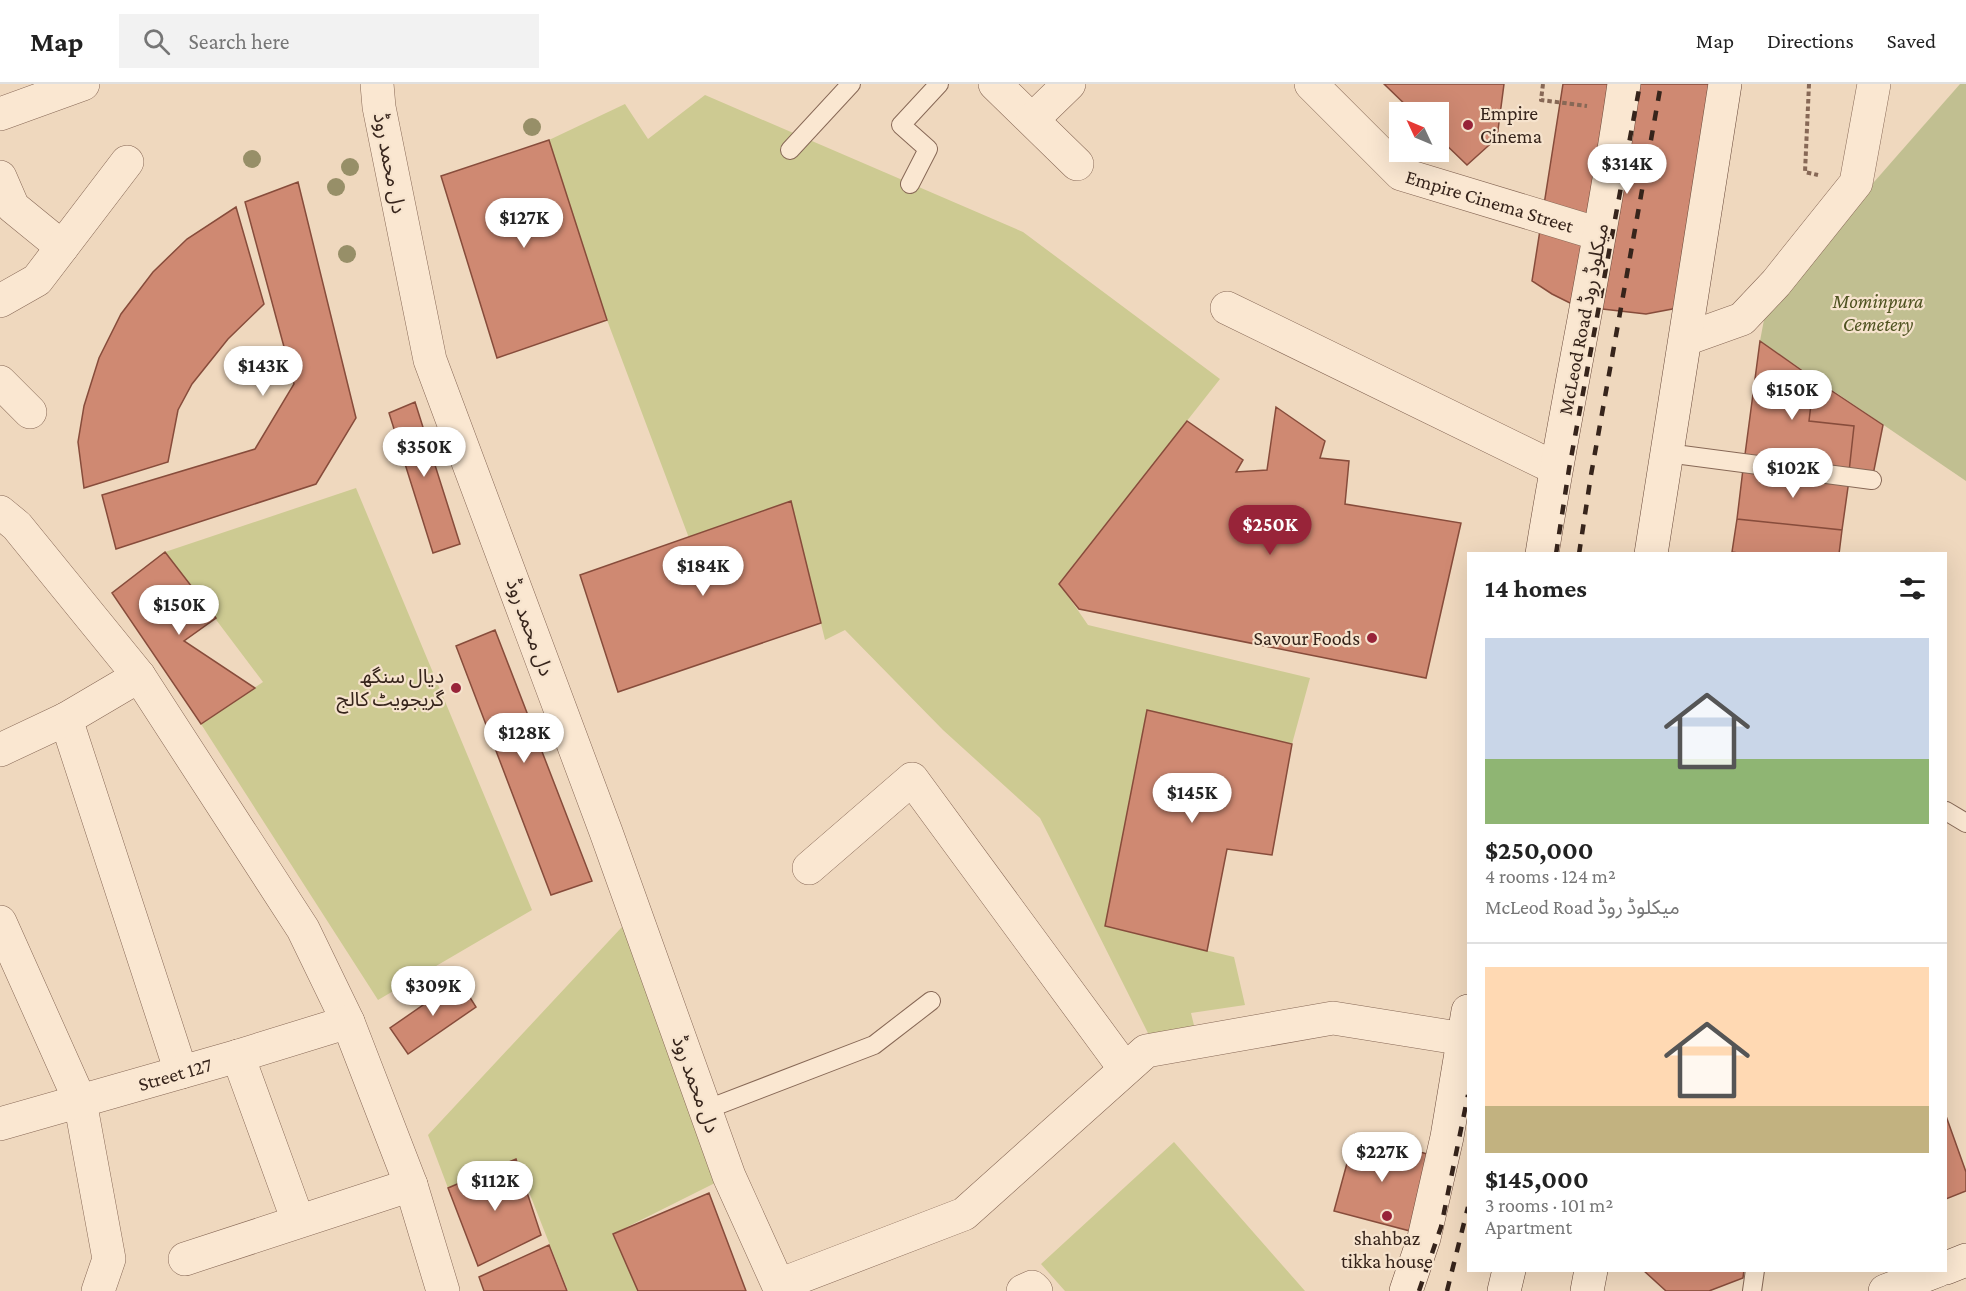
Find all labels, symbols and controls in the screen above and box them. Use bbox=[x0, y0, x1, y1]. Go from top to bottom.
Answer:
search box bbox=[119, 14, 539, 68]
icon: search bbox=[140, 25, 173, 58]
text: Map bbox=[30, 26, 83, 57]
text: Search here bbox=[188, 29, 289, 54]
text: Map bbox=[1696, 29, 1734, 53]
text: Directions bbox=[1767, 29, 1854, 53]
text: Saved bbox=[1887, 29, 1936, 53]
north arrow bbox=[1389, 102, 1449, 162]
map controls bbox=[1389, 102, 1449, 162]
place label: Empire Cinema bbox=[1480, 102, 1542, 147]
street label: دل محمد روڈ bbox=[368, 111, 411, 215]
marker: Empire Cinema bbox=[1461, 118, 1475, 132]
pin: $314K bbox=[1585, 144, 1669, 195]
text: $314K bbox=[1602, 152, 1652, 174]
street label: Empire Cinema Street bbox=[1403, 165, 1577, 237]
pin: $127K bbox=[482, 198, 566, 249]
text: $127K bbox=[499, 206, 549, 228]
street label: McLeod Road میکلوڈ روڈ bbox=[1554, 221, 1613, 417]
park label: Mominpura Cemetery bbox=[1832, 290, 1923, 336]
pin: $143K bbox=[221, 346, 305, 397]
text: $143K bbox=[238, 354, 288, 376]
pin: $150K bbox=[1750, 370, 1834, 421]
text: $150K bbox=[1766, 378, 1818, 400]
pin: $350K bbox=[382, 427, 466, 478]
text: $350K bbox=[397, 435, 451, 457]
pin: $102K bbox=[1751, 448, 1835, 499]
text: $102K bbox=[1767, 456, 1819, 478]
pin: $250K bbox=[1228, 505, 1312, 556]
text: $250K bbox=[1243, 513, 1297, 535]
pin: $184K bbox=[661, 546, 745, 597]
text: $184K bbox=[677, 554, 729, 576]
icon: filters bbox=[1896, 572, 1929, 605]
text: 14 homes bbox=[1485, 574, 1587, 603]
street label: دل محمد روڈ bbox=[501, 575, 558, 679]
pin: $150K bbox=[137, 585, 221, 636]
text: $150K bbox=[153, 593, 205, 615]
place label: Savour Foods bbox=[1253, 627, 1360, 649]
marker: Savour Foods bbox=[1365, 631, 1379, 645]
place label: دیال سنگھ گریجویٹ کالج bbox=[336, 665, 445, 714]
icon: home bbox=[1653, 677, 1761, 785]
marker: دیال سنگھ گریجویٹ کالج bbox=[449, 681, 463, 695]
pin: $128K bbox=[482, 713, 566, 764]
text: $128K bbox=[498, 721, 550, 743]
pin: $145K bbox=[1150, 773, 1234, 824]
text: $145K bbox=[1167, 781, 1217, 803]
text: $250,000 bbox=[1485, 836, 1594, 865]
text: 4 rooms · 124 m² bbox=[1485, 865, 1616, 887]
text: McLeod Road میکلوڈ روڈ bbox=[1485, 896, 1680, 918]
pin: $309K bbox=[391, 966, 475, 1017]
text: $309K bbox=[405, 974, 461, 996]
icon: home bbox=[1653, 1006, 1761, 1114]
street label: دل محمد روڈ bbox=[667, 1032, 724, 1136]
street label: Street 127 bbox=[136, 1053, 214, 1095]
pin: $227K bbox=[1340, 1132, 1424, 1183]
text: $227K bbox=[1356, 1140, 1408, 1162]
pin: $112K bbox=[453, 1161, 537, 1212]
text: $145,000 bbox=[1485, 1165, 1589, 1194]
text: $112K bbox=[471, 1169, 519, 1191]
text: 3 rooms · 101 m² bbox=[1485, 1194, 1613, 1216]
marker: shahbaz tikka house bbox=[1380, 1209, 1394, 1223]
text: Apartment bbox=[1485, 1216, 1572, 1238]
place label: shahbaz tikka house bbox=[1341, 1227, 1433, 1272]

